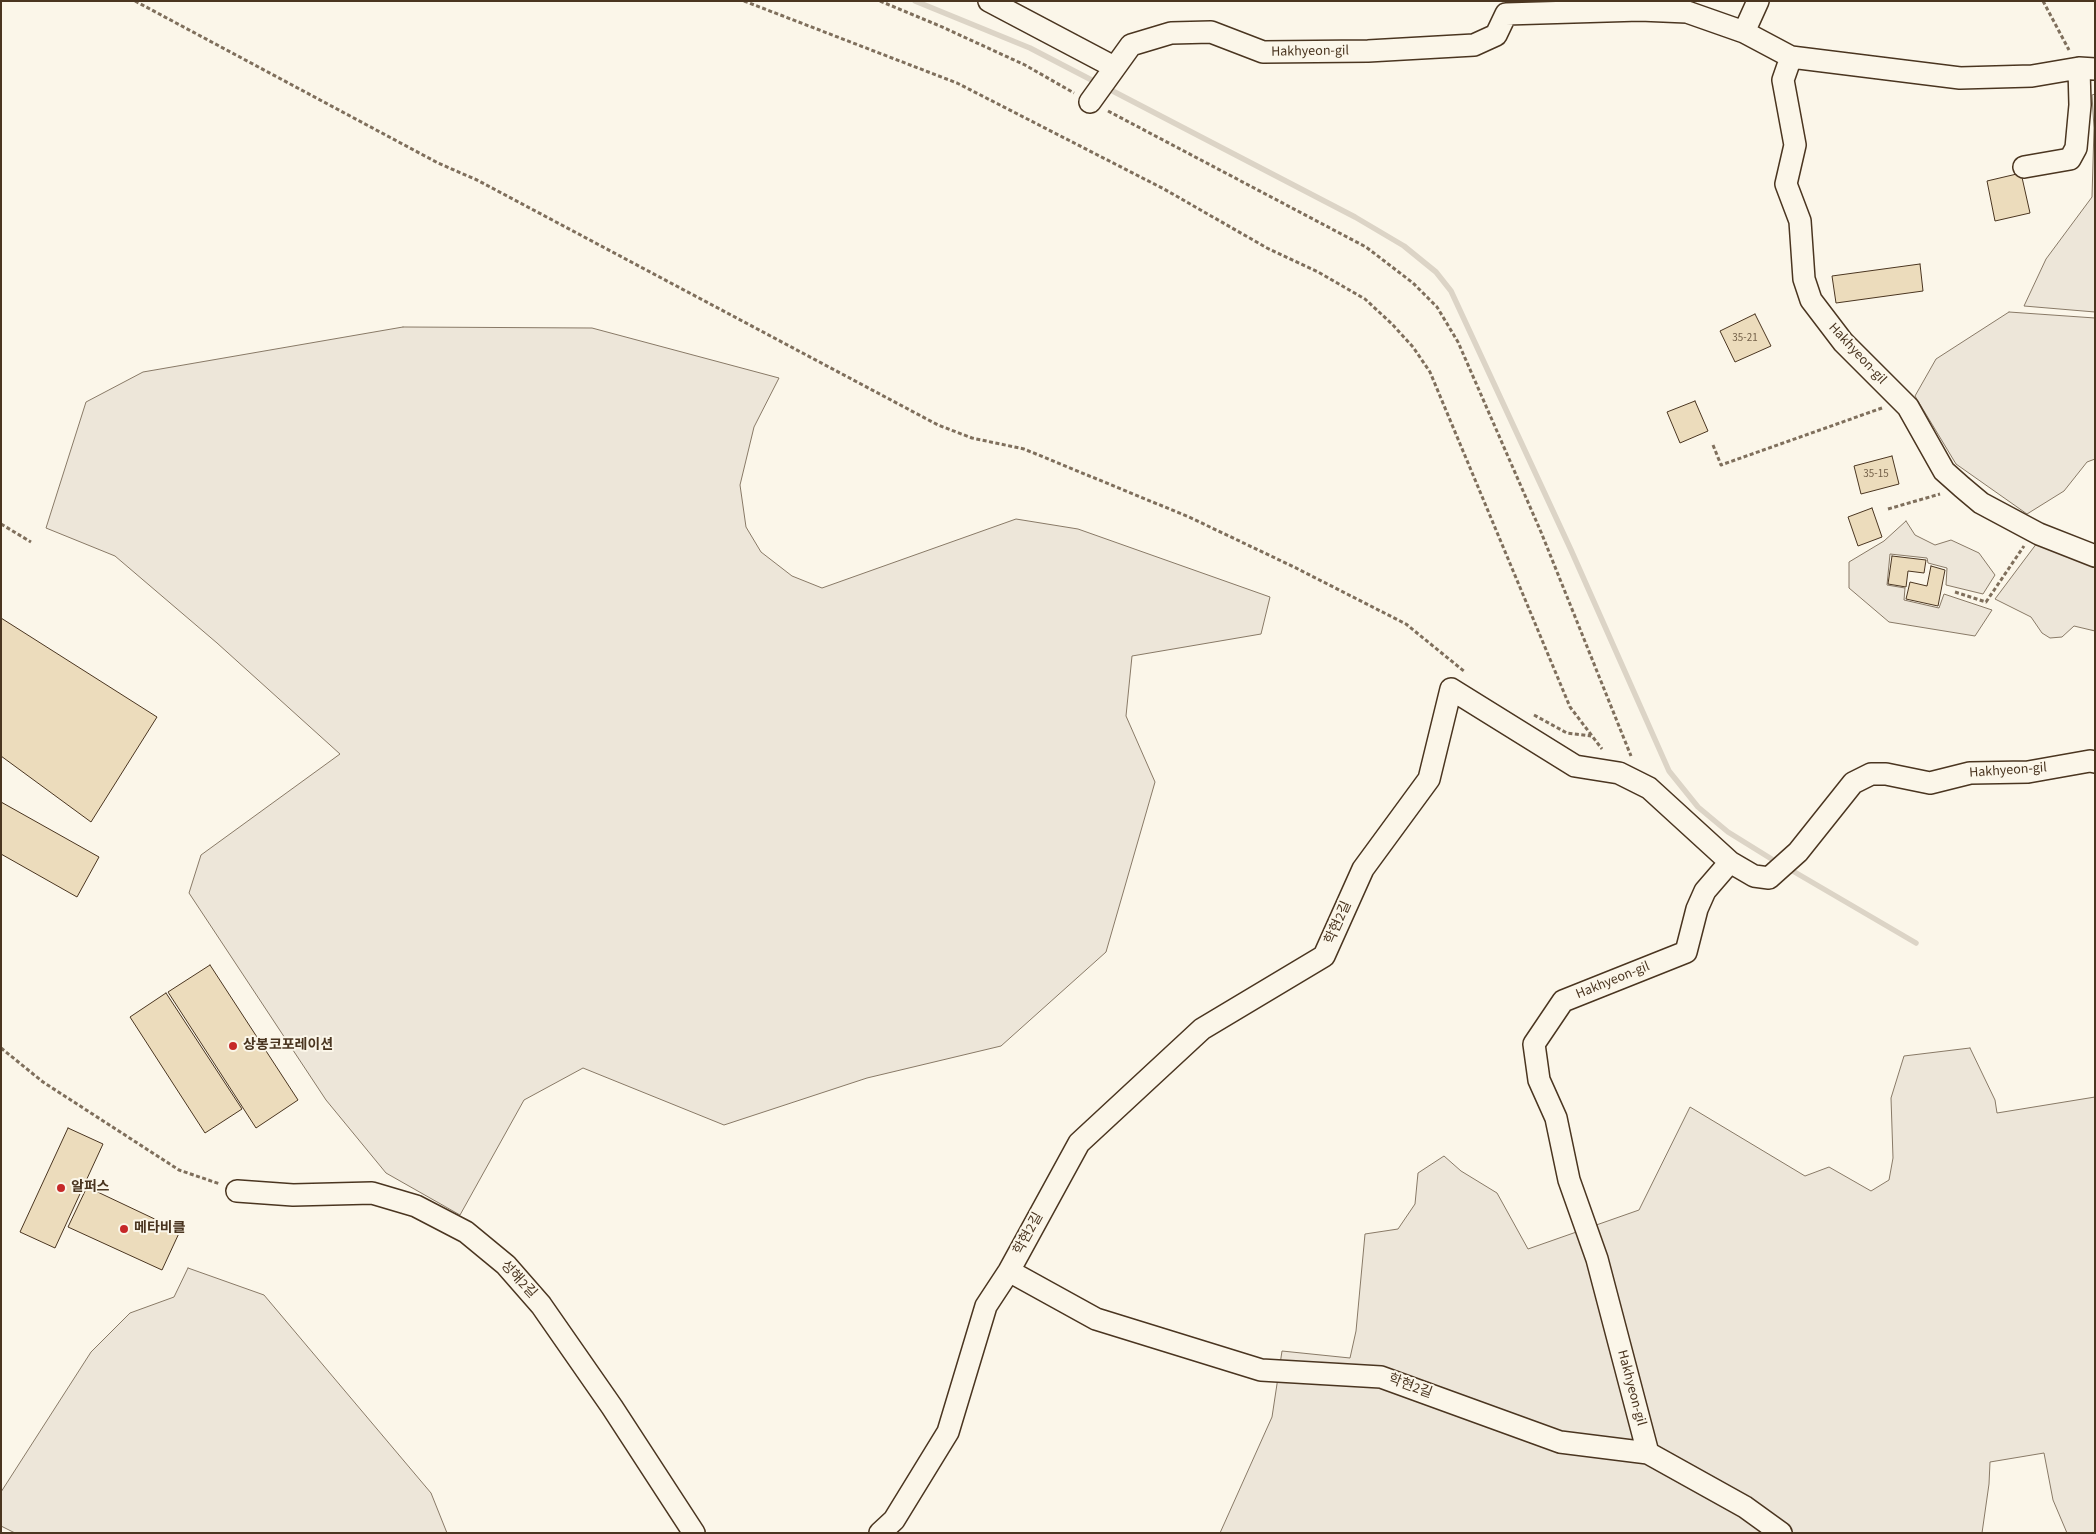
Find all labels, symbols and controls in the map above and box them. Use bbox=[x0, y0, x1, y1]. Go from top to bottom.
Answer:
street label: Hakhyeon-gil bbox=[1271, 43, 1349, 61]
street label: Hakhyeon-gil bbox=[1824, 320, 1890, 388]
house number: 35-21 bbox=[1732, 332, 1758, 346]
house number: 35-15 bbox=[1863, 468, 1889, 482]
street label: Hakhyeon-gil bbox=[1969, 760, 2047, 782]
street label: 학현2길 bbox=[1322, 899, 1356, 947]
street label: Hakhyeon-gil bbox=[1574, 959, 1652, 1003]
place label: 상봉코포레이션 bbox=[243, 1038, 333, 1054]
marker: 상봉코포레이션 bbox=[227, 1040, 239, 1052]
place label: 알퍼스 bbox=[71, 1180, 110, 1196]
marker: 알퍼스 bbox=[55, 1182, 67, 1194]
street label: 학현2길 bbox=[1011, 1210, 1047, 1258]
place label: 메타비클 bbox=[134, 1221, 186, 1237]
marker: 메타비클 bbox=[118, 1223, 130, 1235]
street label: 성해2길 bbox=[496, 1258, 540, 1302]
street label: Hakhyeon-gil bbox=[1613, 1348, 1649, 1428]
street label: 학현2길 bbox=[1386, 1371, 1434, 1403]

